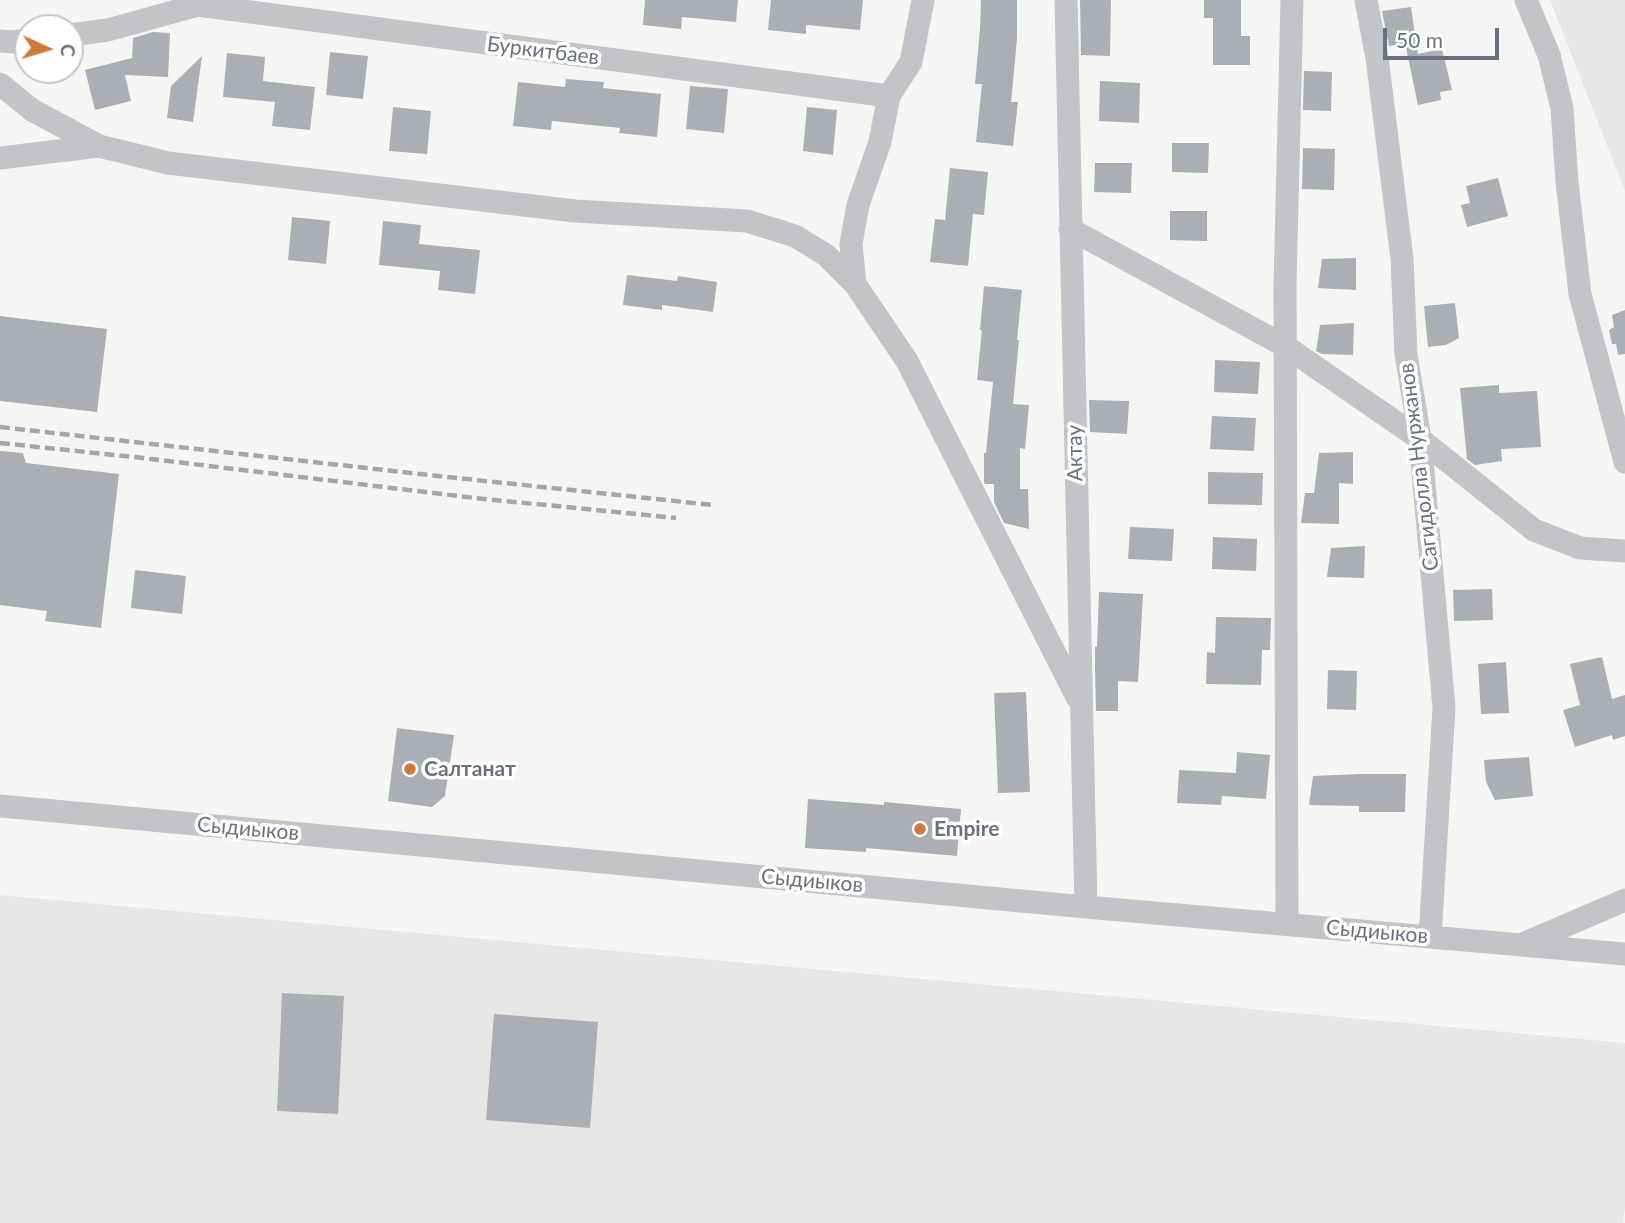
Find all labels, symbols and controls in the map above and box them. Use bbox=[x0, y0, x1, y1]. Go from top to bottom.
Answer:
north arrow bbox=[14, 14, 84, 84]
scale bar bbox=[1387, 14, 1502, 58]
text: 50 m bbox=[1396, 27, 1443, 52]
street label: Буркитбаев bbox=[485, 32, 601, 70]
text: С bbox=[57, 43, 80, 57]
street label: Сагидолла Нуржанов bbox=[1394, 362, 1444, 572]
street label: Актау bbox=[1062, 425, 1088, 481]
place label: Салтанат bbox=[424, 756, 516, 782]
marker: Салтанат bbox=[402, 761, 418, 777]
street label: Сыдиыков bbox=[196, 812, 300, 846]
place label: Empire bbox=[934, 816, 999, 842]
marker: Empire bbox=[912, 821, 928, 837]
street label: Сыдиыков bbox=[760, 864, 864, 898]
street label: Сыдиыков bbox=[1325, 915, 1429, 949]

